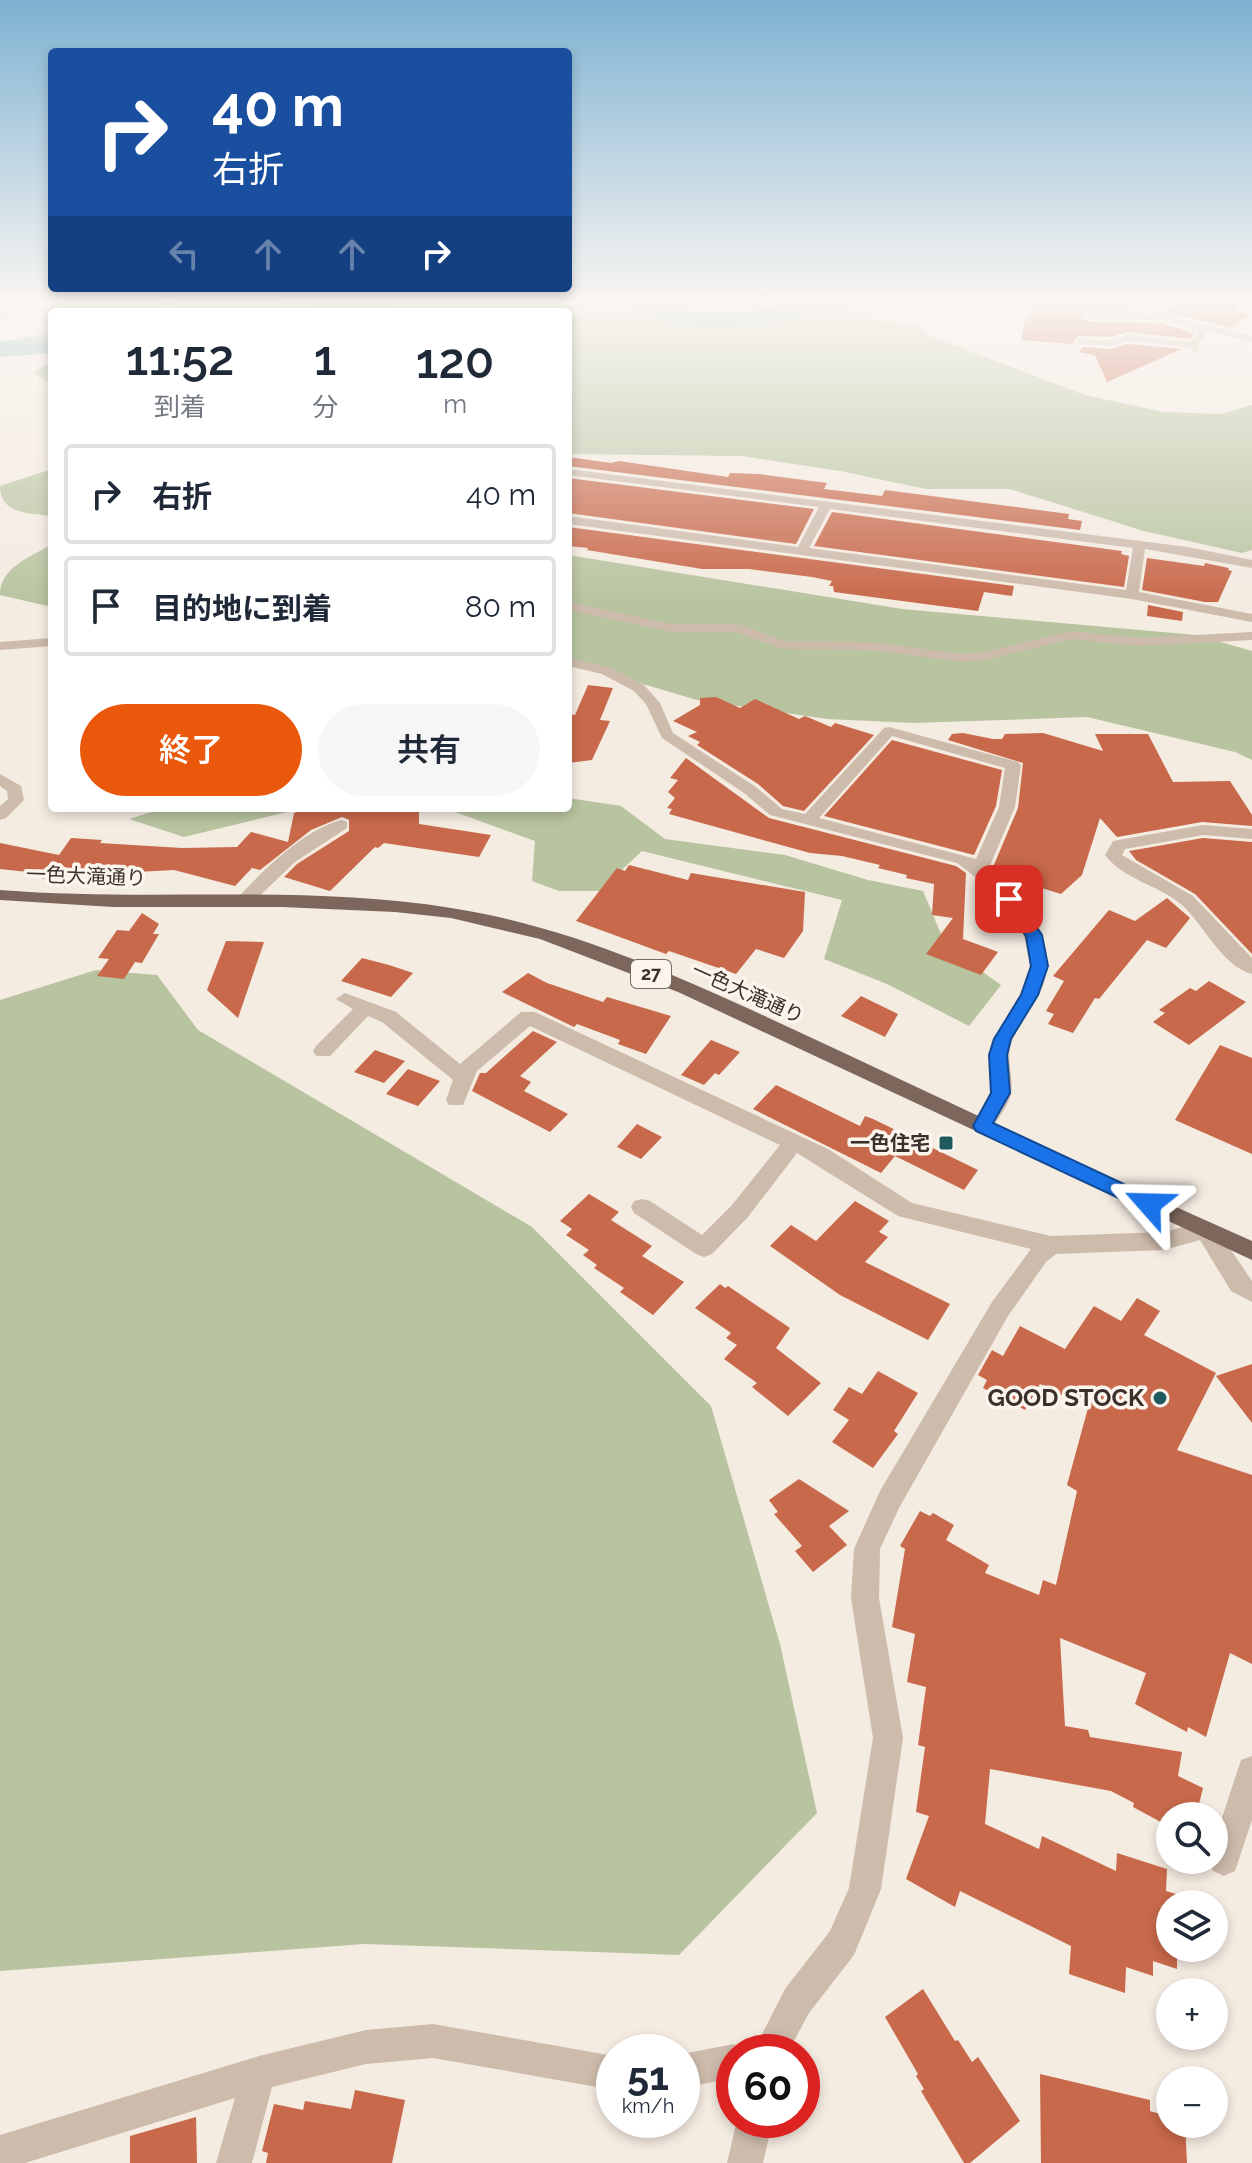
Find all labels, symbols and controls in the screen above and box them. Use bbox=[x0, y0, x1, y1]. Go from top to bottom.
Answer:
text: 40 m bbox=[212, 73, 344, 139]
icon: right bbox=[80, 80, 184, 184]
text: 右折 bbox=[212, 148, 284, 190]
icon: left bbox=[162, 232, 206, 276]
icon: ahead bbox=[246, 232, 290, 276]
icon: ahead bbox=[330, 232, 374, 276]
icon: right bbox=[414, 232, 458, 276]
text: 11:52 bbox=[126, 330, 234, 386]
text: 1 bbox=[314, 330, 336, 386]
text: 120 bbox=[416, 333, 494, 389]
text: m bbox=[443, 389, 467, 419]
text: 到着 bbox=[154, 392, 206, 422]
text: 分 bbox=[312, 392, 338, 422]
icon: right bbox=[84, 472, 128, 516]
text: 40 m bbox=[466, 477, 536, 512]
text: 右折 bbox=[152, 479, 212, 514]
icon: arrive bbox=[84, 584, 128, 628]
text: 80 m bbox=[465, 589, 536, 624]
text: 目的地に到着 bbox=[152, 591, 332, 626]
button: 終了 bbox=[80, 704, 302, 796]
button: 共有 bbox=[318, 704, 540, 796]
street label: 一色大滝通り bbox=[26, 862, 146, 890]
pin bbox=[975, 865, 1043, 933]
icon: arrive bbox=[987, 877, 1031, 921]
street label: 一色大滝通り bbox=[688, 958, 808, 1028]
road number: 27 bbox=[631, 960, 671, 988]
place label: 一色住宅 bbox=[850, 1131, 930, 1155]
marker: 一色住宅 bbox=[937, 1134, 955, 1152]
position arrow bbox=[1107, 1162, 1191, 1246]
place label: GOOD STOCK bbox=[988, 1383, 1145, 1412]
marker: GOOD STOCK bbox=[1151, 1389, 1169, 1407]
map controls bbox=[1156, 1802, 1228, 2138]
button: search bbox=[1156, 1802, 1228, 1874]
button: layers bbox=[1156, 1890, 1228, 1962]
button: + bbox=[1156, 1978, 1228, 2050]
speed limit sign: 60 bbox=[716, 2034, 820, 2138]
text: 51 bbox=[627, 2052, 669, 2099]
button: − bbox=[1156, 2066, 1228, 2138]
text: km/h bbox=[622, 2094, 674, 2118]

